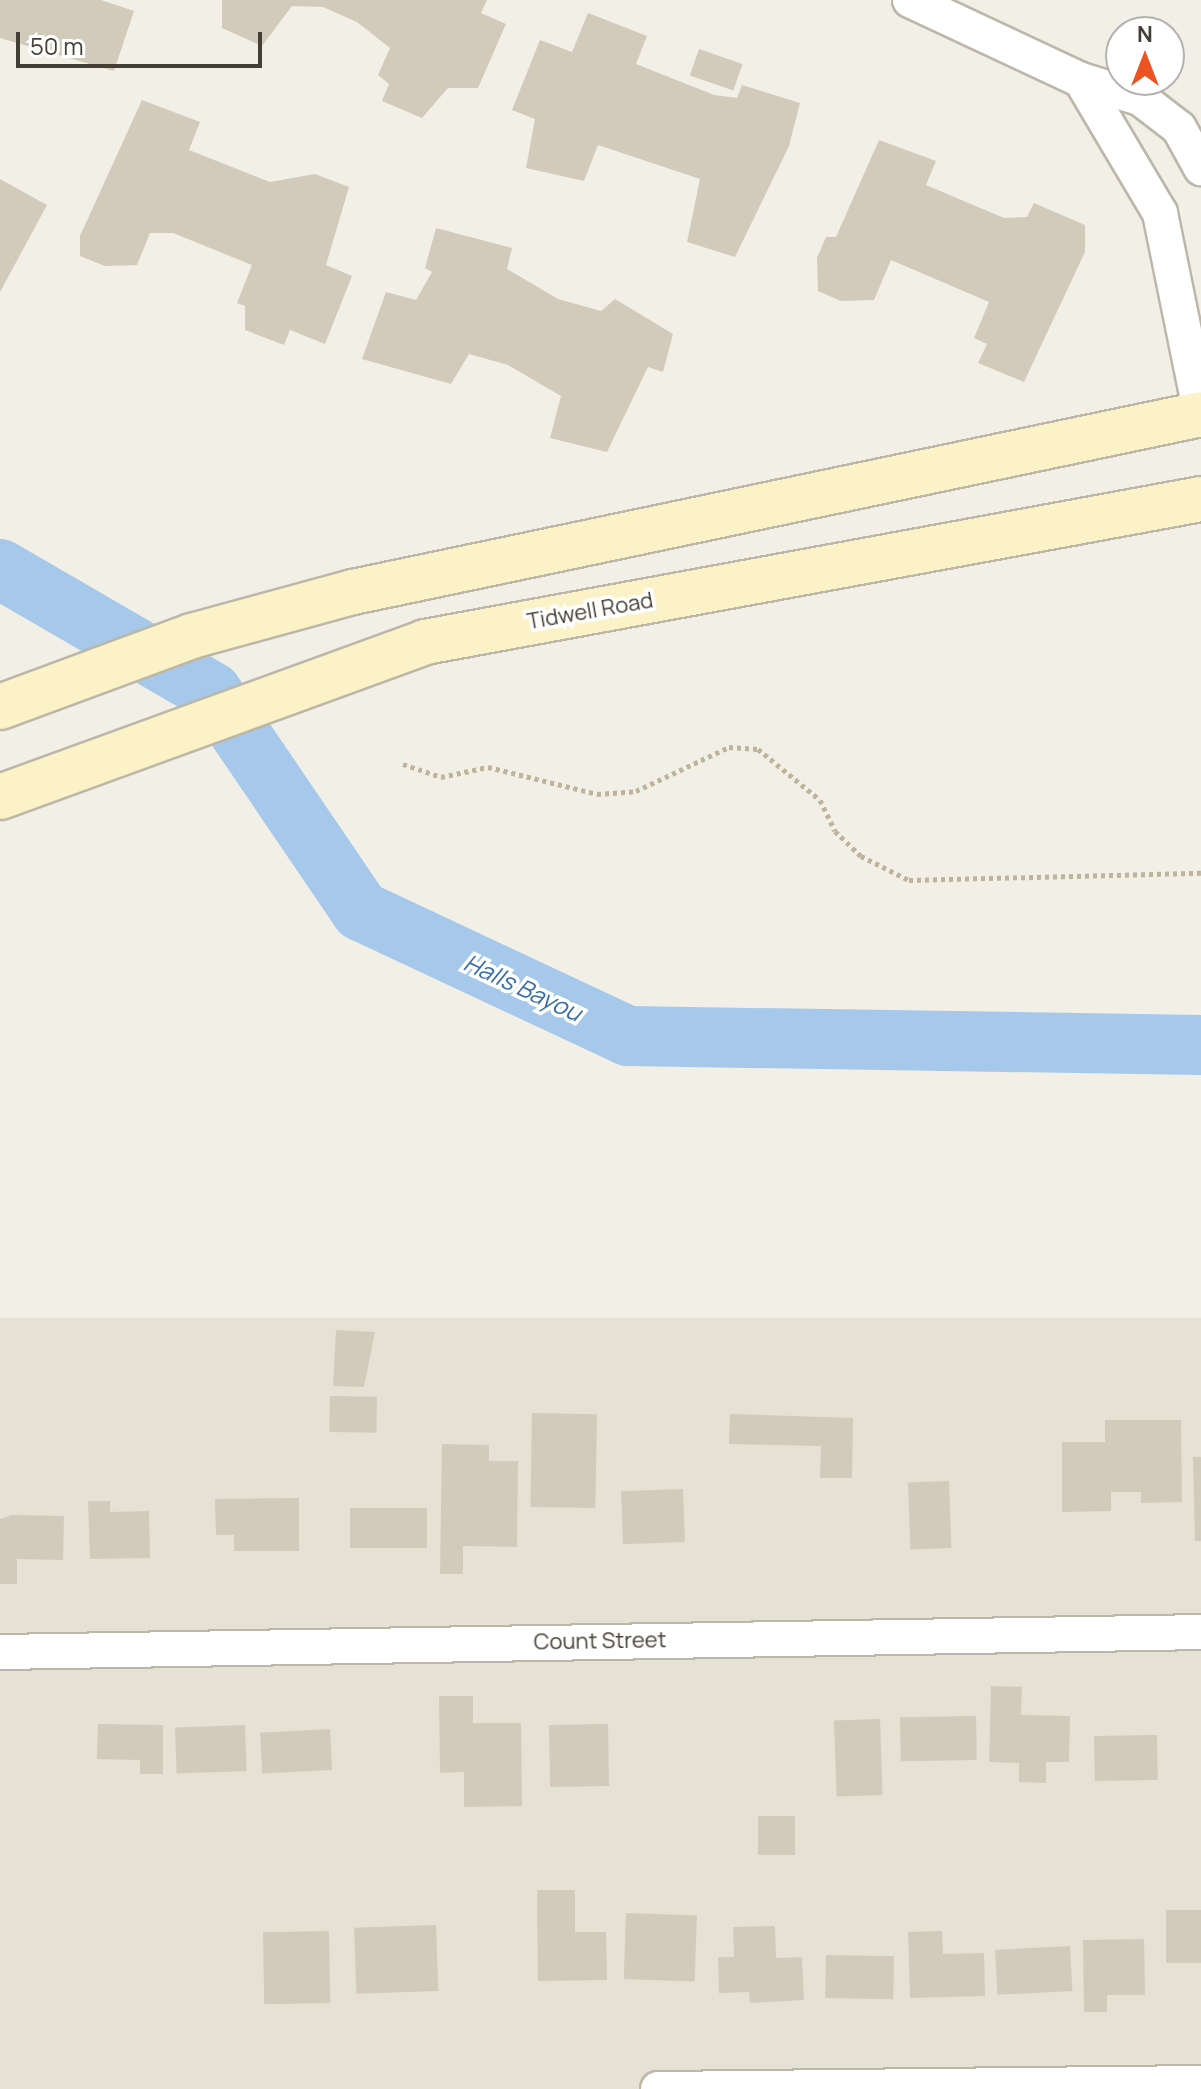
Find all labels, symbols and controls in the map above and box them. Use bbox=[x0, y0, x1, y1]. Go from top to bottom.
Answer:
scale bar bbox=[20, 16, 266, 66]
north arrow bbox=[1105, 16, 1185, 96]
text: N bbox=[1137, 19, 1153, 49]
text: 50 m bbox=[30, 29, 84, 62]
street label: Tidwell Road bbox=[525, 587, 655, 635]
water label: Halls Bayou bbox=[460, 947, 586, 1027]
street label: Count Street bbox=[533, 1627, 667, 1655]

